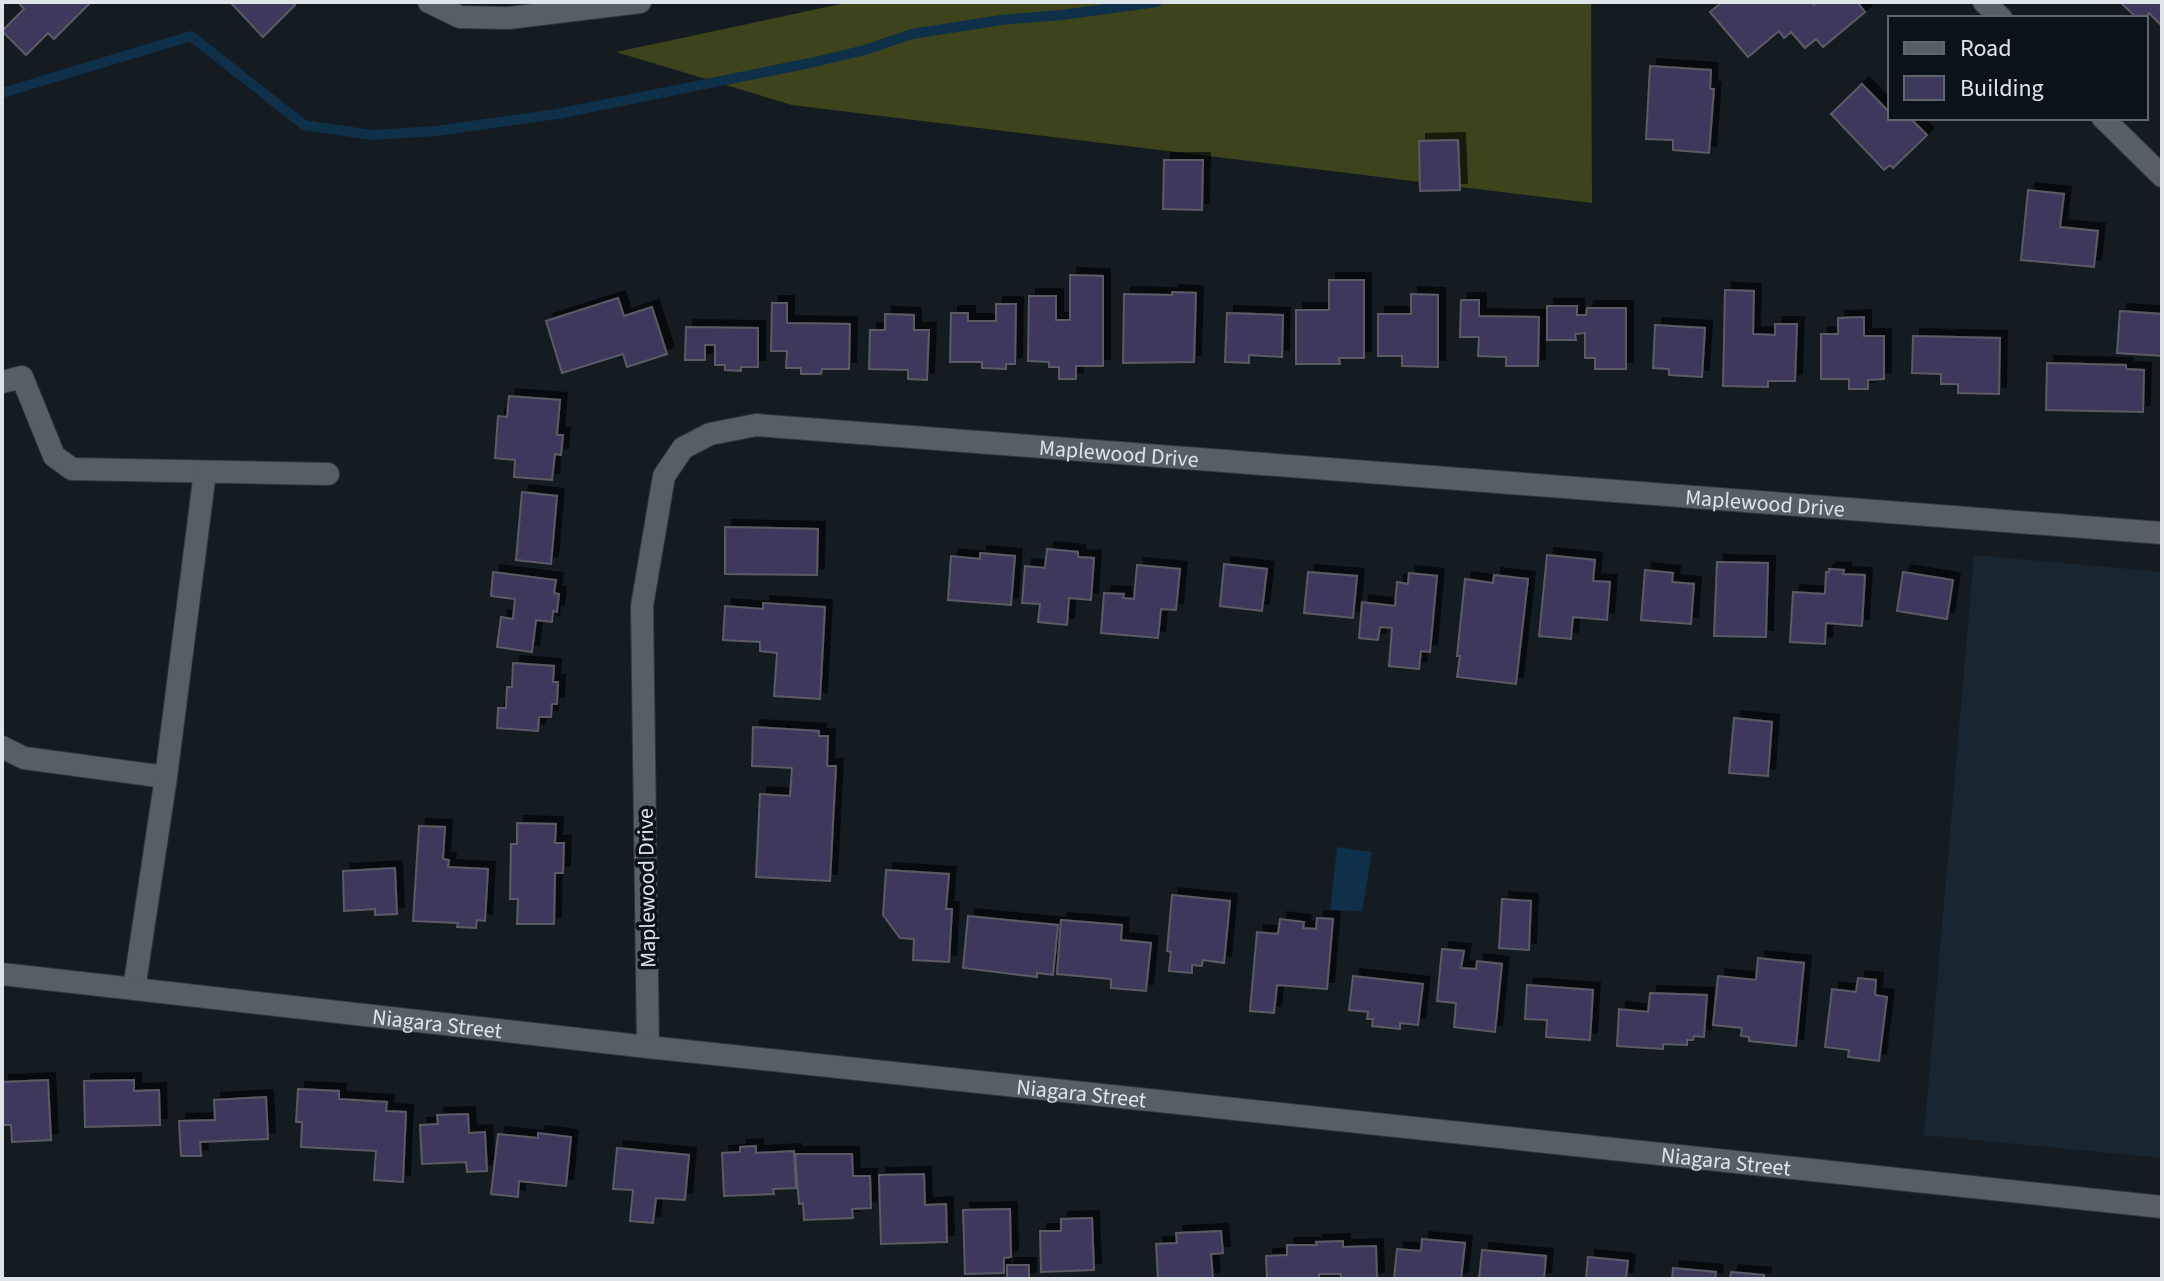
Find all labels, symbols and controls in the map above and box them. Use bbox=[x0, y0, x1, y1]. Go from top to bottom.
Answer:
legend bbox=[1888, 16, 2148, 120]
text: Road bbox=[1960, 31, 2012, 66]
text: Building bbox=[1960, 71, 2044, 106]
street label: Maplewood Drive bbox=[1038, 432, 1200, 476]
street label: Maplewood Drive bbox=[1684, 481, 1846, 526]
street label: Maplewood Drive bbox=[630, 808, 664, 968]
street label: Niagara Street bbox=[371, 1001, 504, 1047]
street label: Niagara Street bbox=[1015, 1071, 1148, 1117]
street label: Niagara Street bbox=[1659, 1139, 1793, 1185]

